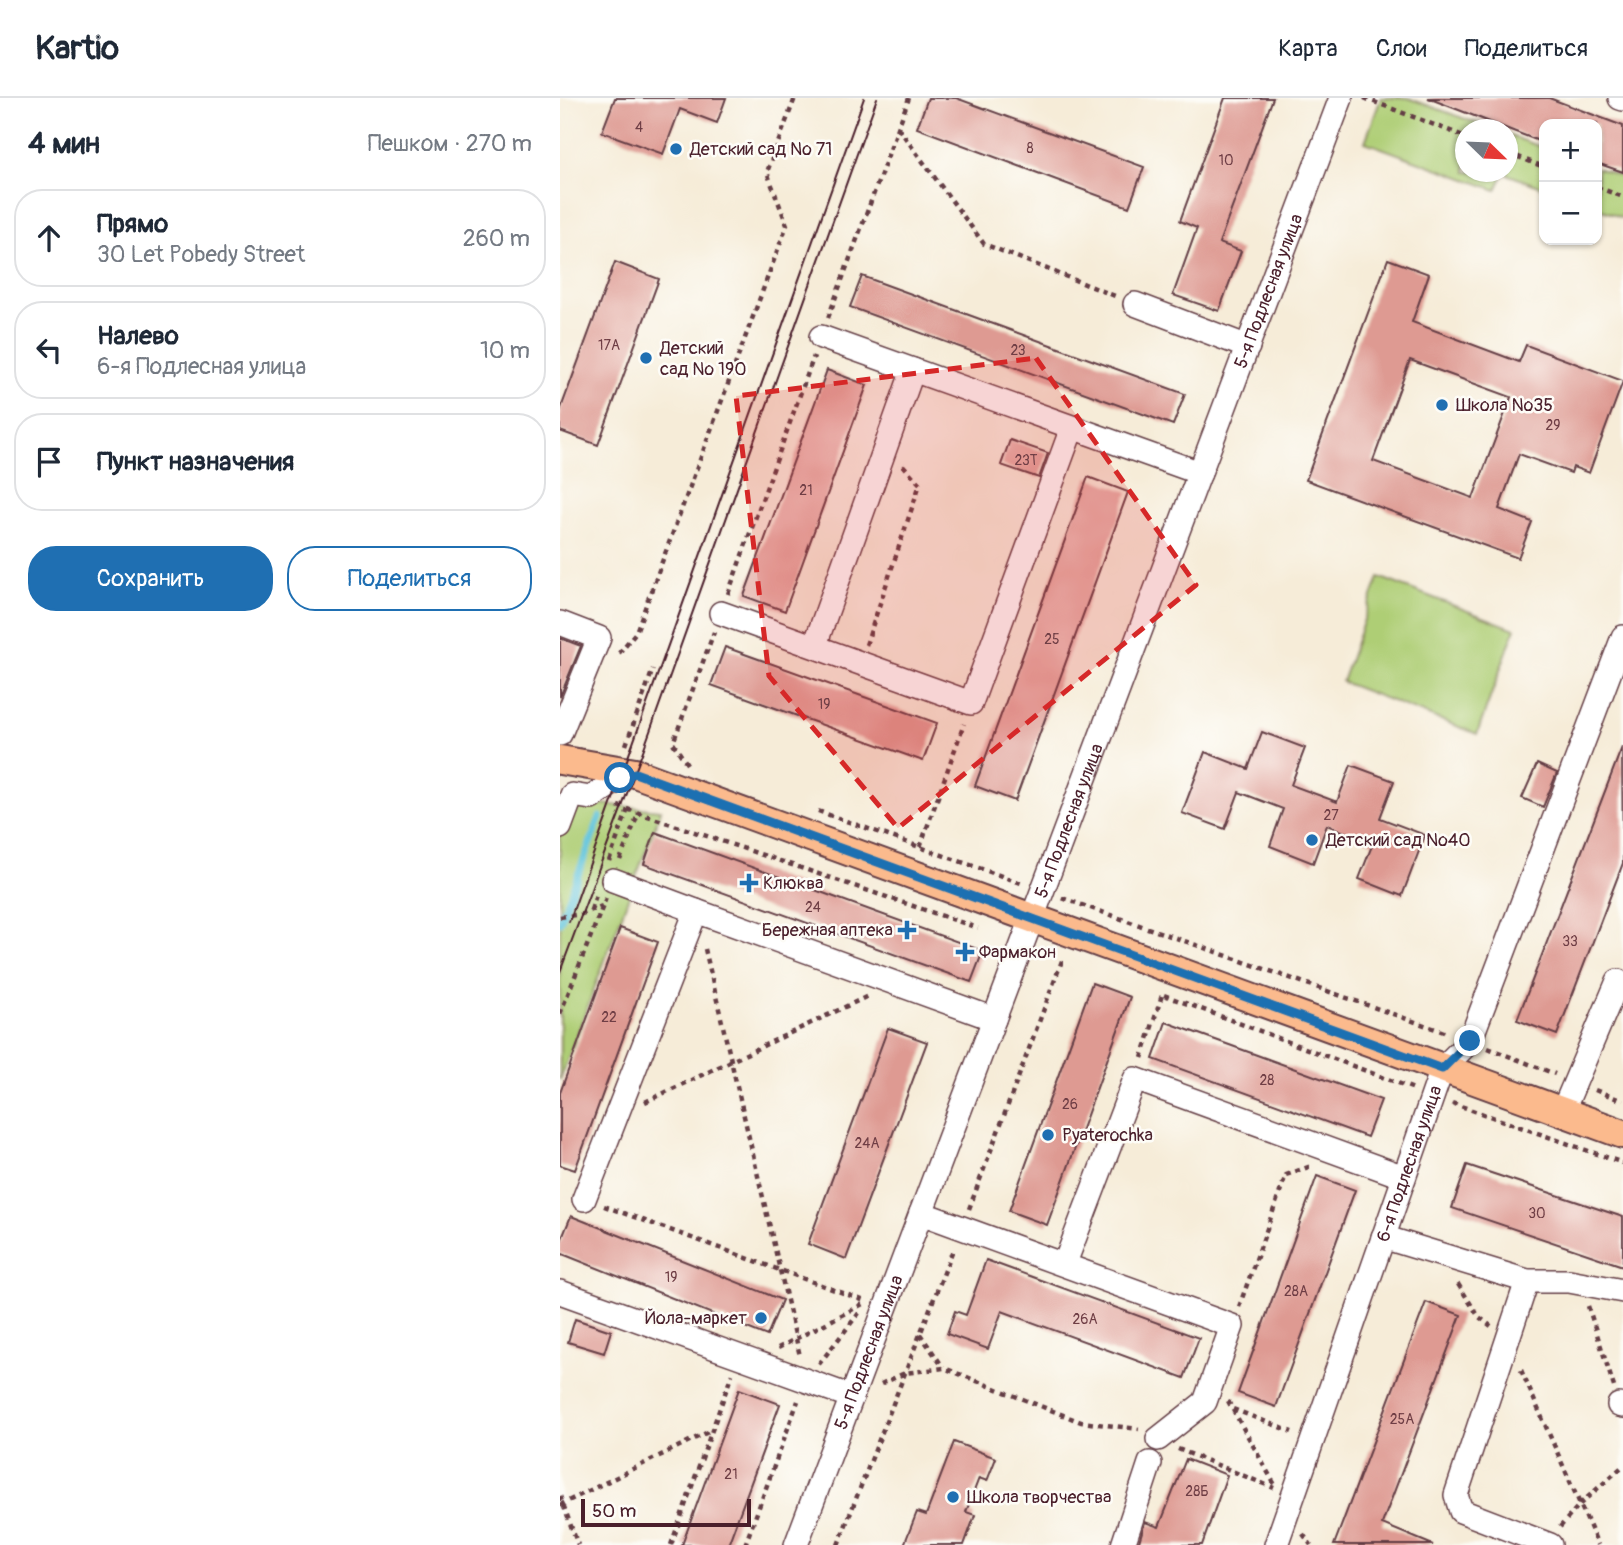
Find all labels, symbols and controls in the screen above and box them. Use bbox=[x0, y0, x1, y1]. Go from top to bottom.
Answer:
text: Kartio bbox=[35, 28, 119, 69]
text: Карта bbox=[1278, 34, 1338, 63]
text: Слои bbox=[1376, 34, 1427, 63]
text: Поделиться bbox=[1465, 34, 1588, 63]
house number: 4 bbox=[635, 119, 643, 136]
north arrow bbox=[1455, 119, 1518, 182]
map controls bbox=[1539, 119, 1602, 245]
button: + bbox=[1539, 119, 1602, 182]
text: 4 мин bbox=[28, 125, 100, 162]
text: Пешком · 270 m bbox=[368, 129, 532, 158]
place label: Детский сад № 71 bbox=[689, 138, 832, 161]
house number: 8 bbox=[1026, 140, 1034, 157]
marker: Детский сад № 71 bbox=[668, 141, 684, 157]
house number: 10 bbox=[1218, 152, 1234, 169]
button: − bbox=[1539, 182, 1602, 245]
text: Прямо bbox=[97, 208, 168, 240]
street label: 5-я Подлесная улица bbox=[1229, 211, 1308, 371]
icon: ahead bbox=[30, 219, 68, 257]
text: 260 m bbox=[463, 224, 530, 253]
text: 30 Let Pobedy Street bbox=[97, 240, 305, 269]
text: Налево bbox=[97, 320, 179, 352]
icon: left bbox=[30, 331, 68, 369]
text: 10 m bbox=[480, 336, 530, 365]
house number: 17А bbox=[598, 337, 620, 354]
place label: Детский сад № 190 bbox=[659, 337, 747, 381]
house number: 23 bbox=[1010, 342, 1026, 359]
marker: Детский сад № 190 bbox=[638, 350, 654, 366]
text: 6-я Подлесная улица bbox=[97, 352, 306, 381]
place label: Школа №35 bbox=[1456, 394, 1553, 417]
marker: Школа №35 bbox=[1434, 397, 1450, 413]
house number: 29 bbox=[1545, 417, 1561, 434]
icon: arrive bbox=[30, 443, 68, 481]
text: Пункт назначения bbox=[97, 446, 294, 478]
house number: 23Т bbox=[1015, 452, 1038, 469]
house number: 21 bbox=[799, 482, 813, 499]
button: Сохранить bbox=[28, 546, 273, 611]
button: Поделиться bbox=[287, 546, 532, 611]
house number: 25 bbox=[1044, 631, 1060, 648]
house number: 19 bbox=[818, 696, 830, 713]
street label: 5-я Подлесная улица bbox=[1029, 740, 1108, 901]
route start bbox=[604, 762, 635, 793]
house number: 27 bbox=[1323, 807, 1339, 824]
place label: Детский сад №40 bbox=[1325, 829, 1470, 852]
marker: Детский сад №40 bbox=[1304, 832, 1320, 848]
place label: Клюква bbox=[763, 872, 823, 895]
marker: Клюква bbox=[741, 875, 757, 891]
house number: 24 bbox=[805, 899, 821, 916]
place label: Бережная аптека bbox=[762, 919, 893, 942]
marker: Бережная аптека bbox=[899, 922, 915, 938]
house number: 33 bbox=[1562, 933, 1578, 950]
place label: Фармакон bbox=[979, 941, 1056, 964]
marker: Фармакон bbox=[957, 944, 973, 960]
house number: 22 bbox=[601, 1009, 617, 1026]
route end bbox=[1454, 1025, 1485, 1056]
house number: 28 bbox=[1260, 1072, 1274, 1089]
street label: 6-я Подлесная улица bbox=[1371, 1082, 1447, 1245]
house number: 26 bbox=[1062, 1096, 1078, 1113]
place label: Pyaterochka bbox=[1062, 1124, 1153, 1147]
marker: Pyaterochka bbox=[1040, 1127, 1056, 1143]
house number: 24А bbox=[854, 1135, 880, 1152]
house number: 30 bbox=[1528, 1205, 1546, 1222]
house number: 19 bbox=[665, 1269, 677, 1286]
street label: 5-я Подлесная улица bbox=[829, 1272, 908, 1433]
house number: 28А bbox=[1284, 1283, 1308, 1300]
place label: Йола-маркет bbox=[645, 1307, 747, 1330]
marker: Йола-маркет bbox=[753, 1310, 769, 1326]
house number: 26А bbox=[1072, 1311, 1098, 1328]
house number: 25А bbox=[1390, 1411, 1414, 1428]
house number: 21 bbox=[724, 1466, 738, 1483]
house number: 28Б bbox=[1185, 1483, 1209, 1500]
place label: Школа творчества bbox=[967, 1486, 1111, 1509]
marker: Школа творчества bbox=[945, 1489, 961, 1505]
scale bar bbox=[581, 1496, 751, 1528]
text: 50 m bbox=[592, 1499, 636, 1523]

